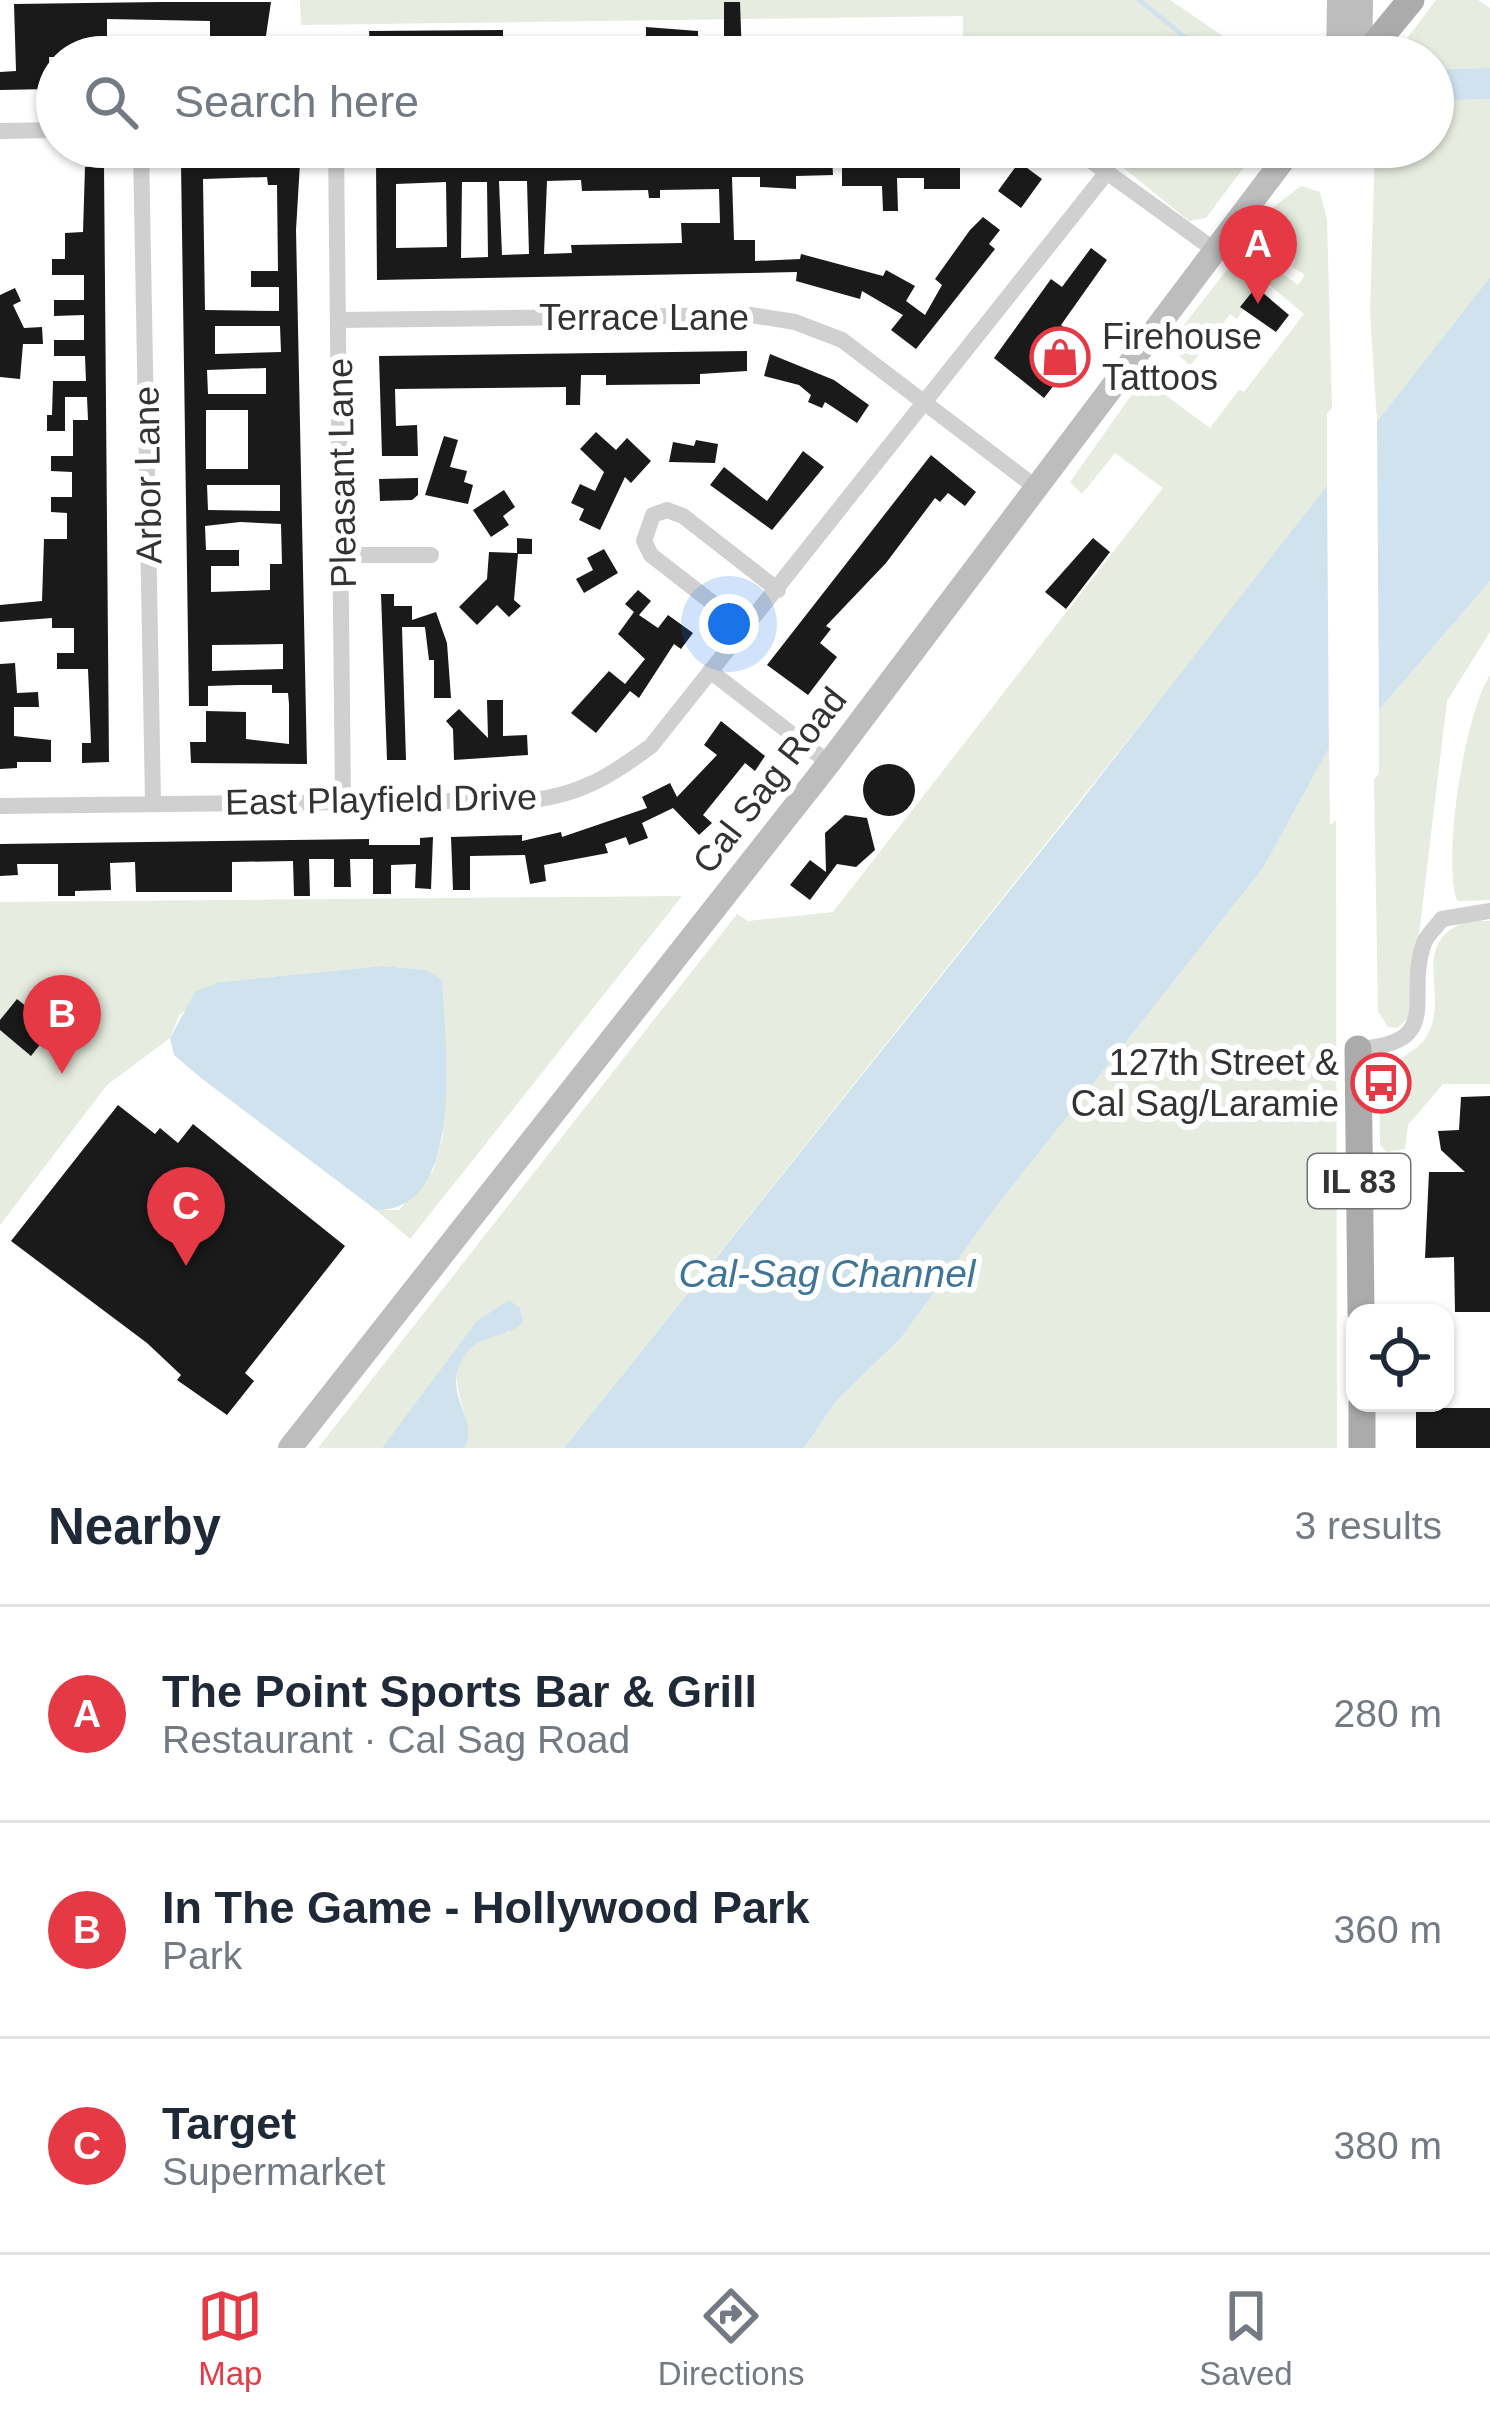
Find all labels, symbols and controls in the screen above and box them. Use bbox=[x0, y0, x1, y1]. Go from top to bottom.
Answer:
search box bbox=[36, 36, 1454, 168]
icon: search bbox=[78, 69, 144, 135]
text: Search here bbox=[174, 76, 419, 127]
pin: A bbox=[1219, 205, 1297, 304]
street label: Terrace Lane bbox=[539, 297, 749, 338]
place label: Firehouse Tattoos bbox=[1102, 316, 1262, 398]
shop icon: Firehouse Tattoos bbox=[1029, 326, 1091, 388]
street label: Pleasant Lane bbox=[319, 358, 364, 588]
street label: Arbor Lane bbox=[125, 386, 170, 564]
your location bbox=[699, 594, 759, 654]
street label: Cal Sag Road bbox=[684, 679, 855, 881]
street label: East Playfield Drive bbox=[225, 776, 537, 823]
pin: B bbox=[23, 975, 101, 1074]
place label: 127th Street & Cal Sag/Laramie bbox=[1071, 1042, 1339, 1124]
bus stop icon: 127th Street & Cal Sag/Laramie bbox=[1350, 1052, 1412, 1114]
road number: IL 83 bbox=[1308, 1154, 1410, 1208]
pin: C bbox=[147, 1167, 225, 1266]
water label: Cal-Sag Channel bbox=[678, 1252, 977, 1295]
map controls bbox=[1346, 1304, 1454, 1412]
button: locate bbox=[1346, 1304, 1454, 1412]
text: Nearby bbox=[48, 1498, 221, 1555]
text: 3 results bbox=[1295, 1504, 1442, 1547]
text: The Point Sports Bar & Grill bbox=[162, 1666, 757, 1717]
text: A bbox=[73, 1692, 101, 1735]
text: 280 m bbox=[1334, 1692, 1442, 1735]
text: Restaurant · Cal Sag Road bbox=[162, 1718, 630, 1761]
text: In The Game - Hollywood Park bbox=[162, 1882, 810, 1933]
text: B bbox=[73, 1908, 101, 1951]
text: 360 m bbox=[1334, 1908, 1442, 1951]
text: Park bbox=[162, 1934, 242, 1977]
text: Target bbox=[162, 2098, 296, 2149]
text: C bbox=[73, 2124, 101, 2167]
text: 380 m bbox=[1334, 2124, 1442, 2167]
text: Supermarket bbox=[162, 2150, 385, 2193]
tab: Map bbox=[197, 2283, 263, 2393]
tab: Directions bbox=[658, 2283, 805, 2393]
tab: Saved bbox=[1199, 2283, 1293, 2393]

